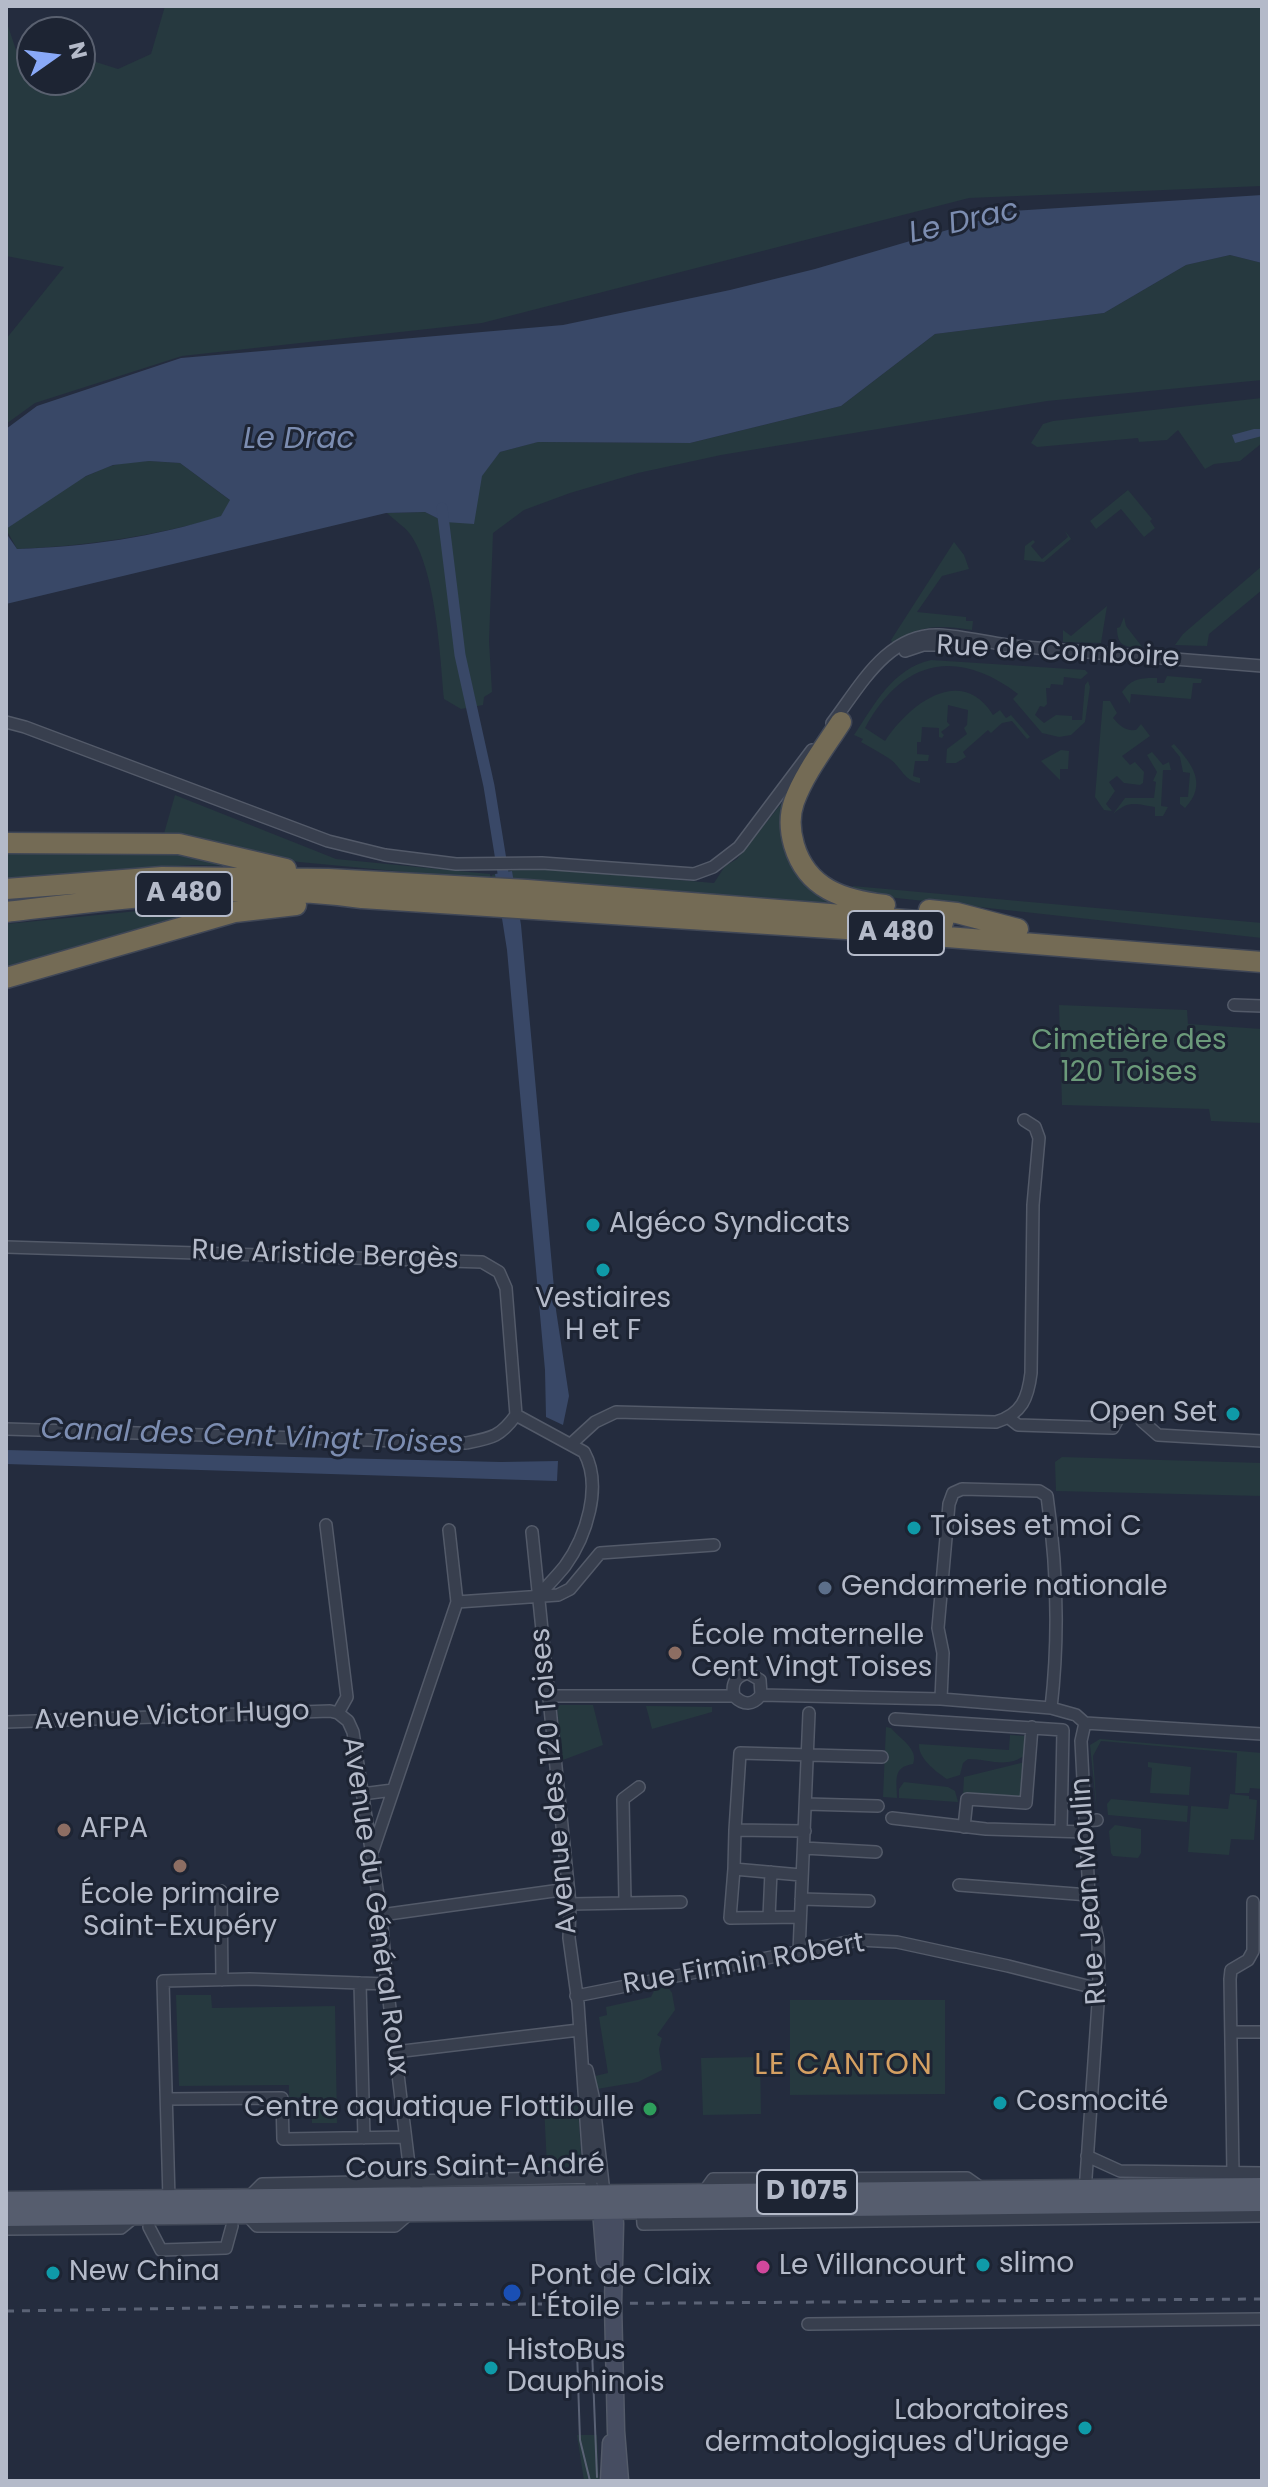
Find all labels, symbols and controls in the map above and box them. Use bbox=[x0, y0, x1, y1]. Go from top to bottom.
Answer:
north arrow bbox=[16, 16, 96, 96]
text: N bbox=[61, 39, 95, 62]
water label: Le Drac bbox=[906, 193, 1022, 253]
water label: Le Drac bbox=[243, 422, 355, 458]
street label: Rue de Comboire bbox=[936, 630, 1180, 676]
road number: A 480 bbox=[136, 872, 232, 916]
road number: A 480 bbox=[848, 911, 944, 955]
park label: Cimetière des 120 Toises bbox=[1031, 1025, 1227, 1091]
place label: Algéco Syndicats bbox=[609, 1208, 850, 1242]
marker: Algéco Syndicats bbox=[584, 1216, 602, 1234]
street label: Rue Aristide Bergès bbox=[191, 1235, 459, 1277]
marker: Vestiaires H et F bbox=[594, 1261, 612, 1279]
place label: Vestiaires H et F bbox=[535, 1283, 671, 1349]
place label: Open Set bbox=[1089, 1397, 1217, 1431]
marker: Open Set bbox=[1224, 1405, 1242, 1423]
water label: Canal des Cent Vingt Toises bbox=[40, 1413, 464, 1463]
place label: Toises et moi C bbox=[930, 1511, 1142, 1545]
marker: Toises et moi C bbox=[905, 1519, 923, 1537]
place label: Gendarmerie nationale bbox=[841, 1571, 1168, 1605]
marker: Gendarmerie nationale bbox=[816, 1579, 834, 1597]
place label: École maternelle Cent Vingt Toises bbox=[691, 1620, 932, 1686]
street label: Avenue des 120 Toises bbox=[525, 1626, 585, 1936]
marker: École maternelle Cent Vingt Toises bbox=[666, 1644, 684, 1662]
street label: Avenue Victor Hugo bbox=[34, 1695, 310, 1739]
street label: Avenue du Général Roux bbox=[334, 1735, 414, 2077]
street label: Rue Jean Moulin bbox=[1065, 1776, 1115, 2006]
place label: AFPA bbox=[80, 1813, 148, 1847]
marker: AFPA bbox=[55, 1821, 73, 1839]
marker: École primaire Saint-Exupéry bbox=[171, 1857, 189, 1875]
place label: École primaire Saint-Exupéry bbox=[80, 1879, 280, 1945]
street label: Rue Firmin Robert bbox=[621, 1927, 867, 2003]
district label: LE CANTON bbox=[754, 2048, 934, 2084]
place label: Cosmocité bbox=[1016, 2086, 1168, 2120]
place label: Centre aquatique Flottibulle bbox=[244, 2092, 634, 2126]
marker: Cosmocité bbox=[991, 2094, 1009, 2112]
marker: Centre aquatique Flottibulle bbox=[641, 2100, 659, 2118]
street label: Cours Saint-André bbox=[345, 2149, 605, 2187]
road number: D 1075 bbox=[757, 2170, 857, 2214]
place label: slimo bbox=[999, 2248, 1074, 2282]
place label: Le Villancourt bbox=[779, 2250, 966, 2284]
place label: New China bbox=[69, 2256, 220, 2290]
marker: slimo bbox=[974, 2256, 992, 2274]
marker: Le Villancourt bbox=[754, 2258, 772, 2276]
place label: Pont de Claix L'Étoile bbox=[530, 2260, 711, 2326]
marker: New China bbox=[44, 2264, 62, 2282]
marker: Pont de Claix L'Étoile bbox=[501, 2282, 523, 2304]
place label: HistoBus Dauphinois bbox=[507, 2335, 665, 2401]
marker: HistoBus Dauphinois bbox=[482, 2359, 500, 2377]
place label: Laboratoires dermatologiques d'Uriage bbox=[705, 2395, 1069, 2461]
marker: Laboratoires dermatologiques d'Uriage bbox=[1076, 2419, 1094, 2437]

